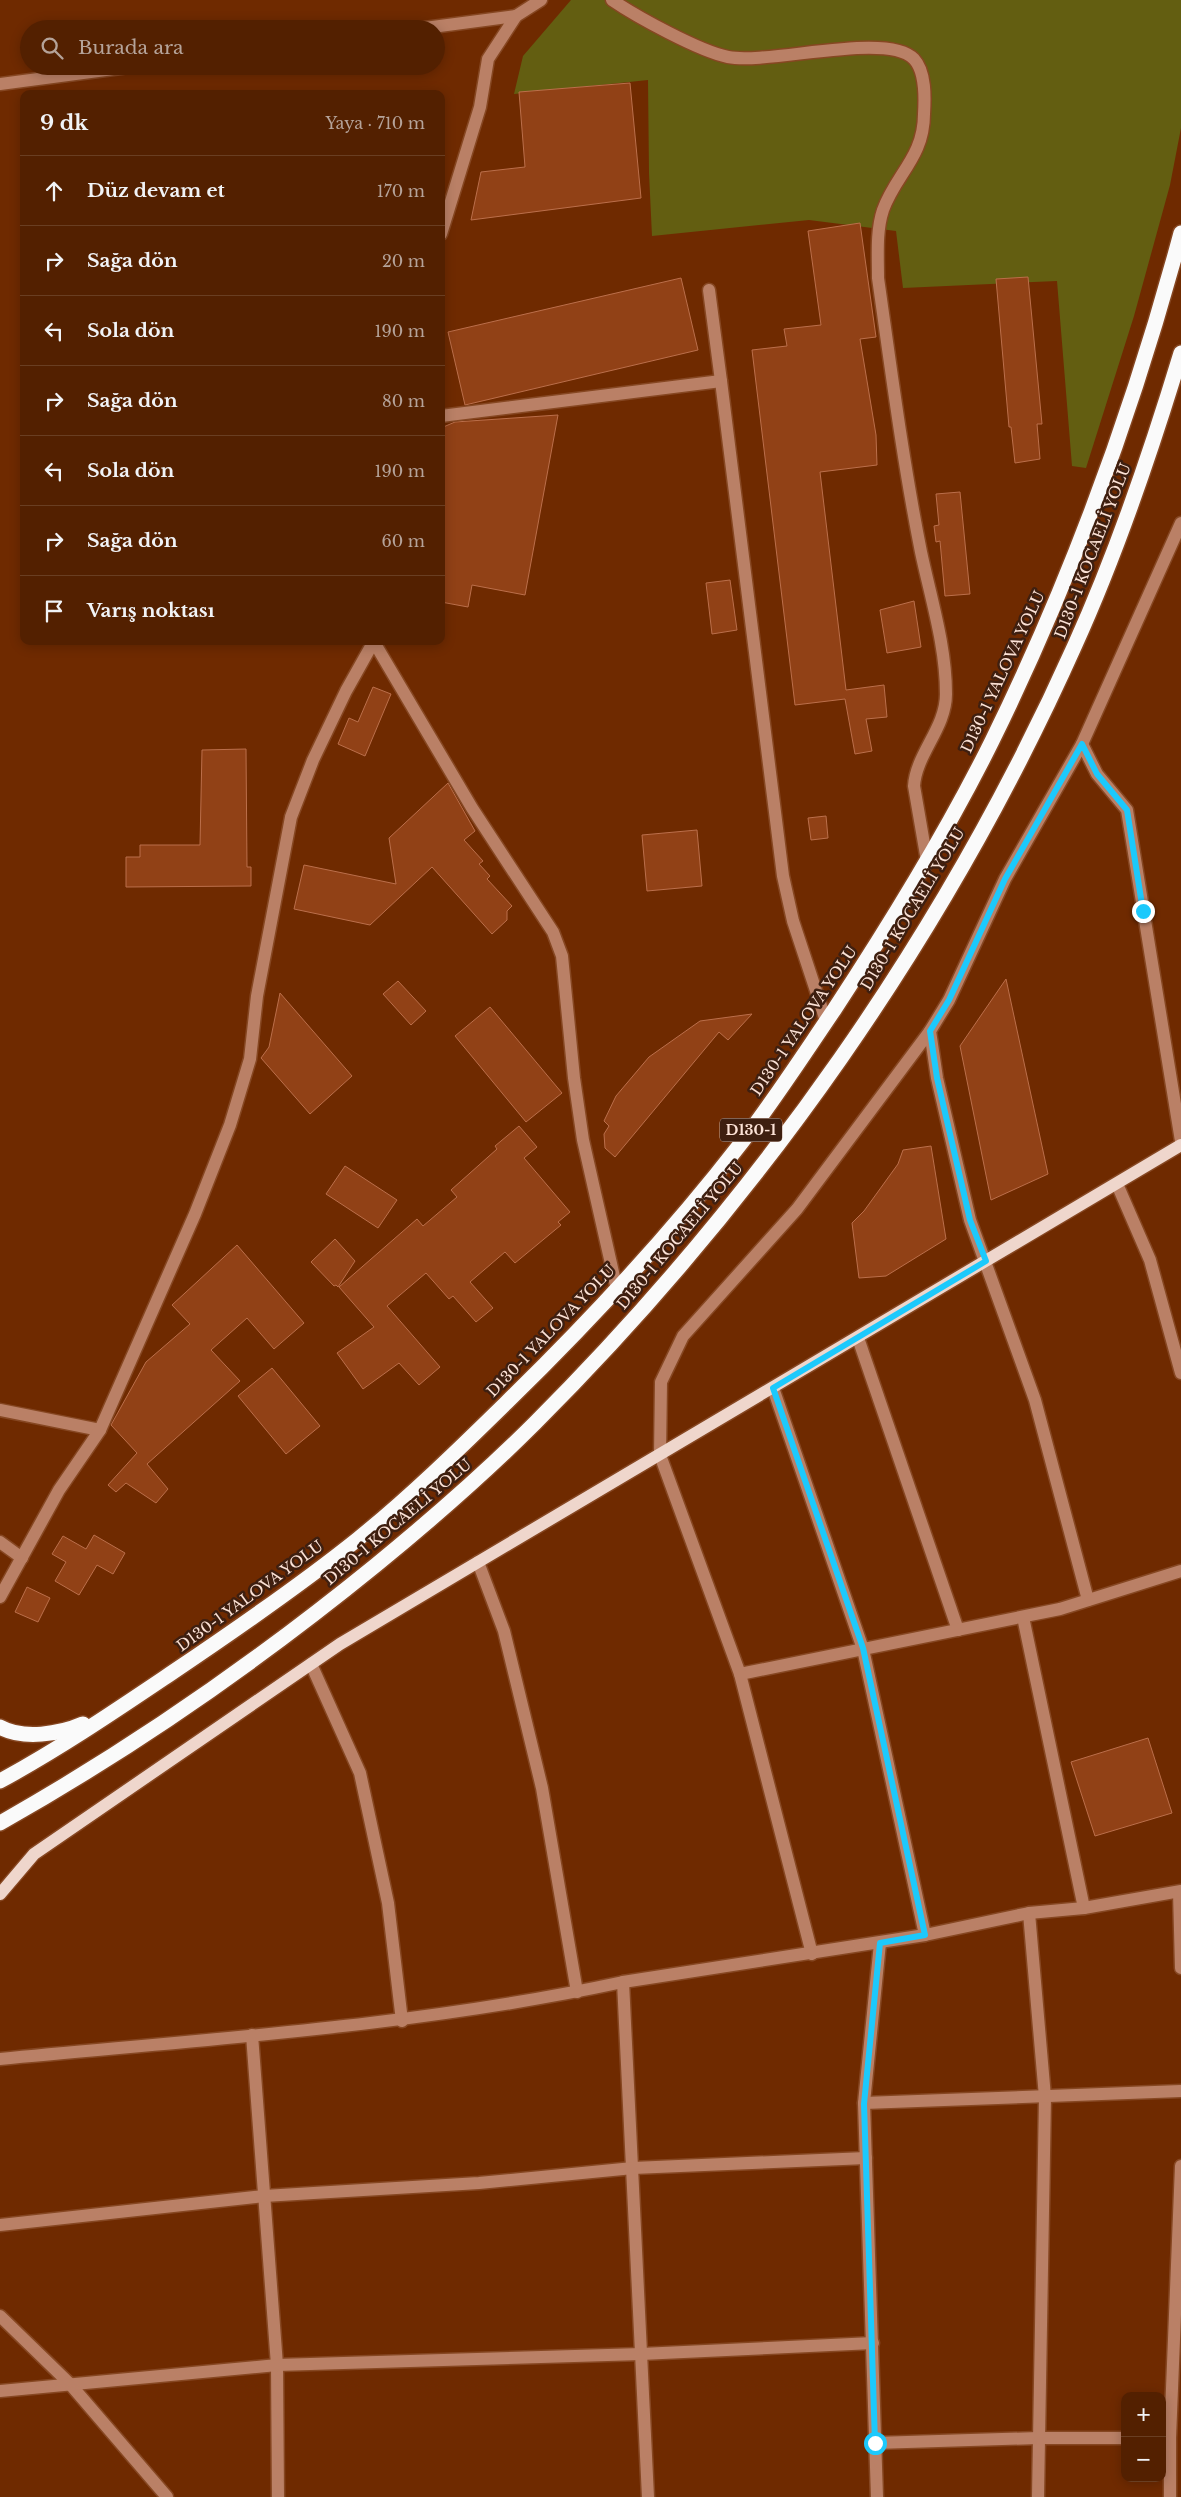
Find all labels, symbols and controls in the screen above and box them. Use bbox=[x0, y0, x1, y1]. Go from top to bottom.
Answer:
search box bbox=[20, 20, 445, 75]
icon: search bbox=[38, 34, 66, 62]
text: Burada ara bbox=[78, 36, 184, 59]
text: 9 dk bbox=[40, 110, 88, 136]
text: Yaya · 710 m bbox=[325, 113, 425, 133]
icon: ahead bbox=[40, 177, 68, 205]
text: Düz devam et bbox=[87, 179, 225, 202]
text: 170 m bbox=[377, 181, 425, 201]
icon: right bbox=[40, 247, 68, 275]
text: Sağa dön bbox=[87, 249, 178, 272]
text: 20 m bbox=[382, 251, 425, 271]
icon: left bbox=[40, 317, 68, 345]
text: Sola dön bbox=[87, 319, 174, 342]
text: 190 m bbox=[374, 321, 425, 341]
icon: right bbox=[40, 387, 68, 415]
text: Sağa dön bbox=[87, 389, 178, 412]
text: 80 m bbox=[382, 391, 425, 411]
icon: left bbox=[40, 457, 68, 485]
text: Sola dön bbox=[87, 459, 174, 482]
street label: D130-1 KOCAELİ YOLU bbox=[1050, 460, 1135, 641]
text: 190 m bbox=[374, 461, 425, 481]
icon: right bbox=[40, 527, 68, 555]
text: Sağa dön bbox=[87, 529, 178, 552]
text: 60 m bbox=[382, 531, 425, 551]
street label: D130-1 YALOVA YOLU bbox=[957, 588, 1048, 756]
icon: arrive bbox=[40, 597, 68, 625]
text: Varış noktası bbox=[87, 599, 215, 622]
street label: D130-1 KOCAELİ YOLU bbox=[856, 824, 969, 994]
route end bbox=[1132, 900, 1155, 923]
street label: D130-1 YALOVA YOLU bbox=[746, 942, 861, 1099]
road number: D130-1 bbox=[720, 1118, 782, 1142]
street label: D130-1 KOCAELİ YOLU bbox=[612, 1158, 747, 1313]
street label: D130-1 YALOVA YOLU bbox=[482, 1261, 619, 1401]
street label: D130-1 KOCAELİ YOLU bbox=[320, 1454, 475, 1589]
street label: D130-1 YALOVA YOLU bbox=[173, 1536, 327, 1655]
map controls bbox=[1121, 2392, 1166, 2482]
button: + bbox=[1121, 2392, 1166, 2437]
route start bbox=[864, 2432, 887, 2455]
button: − bbox=[1121, 2437, 1166, 2482]

